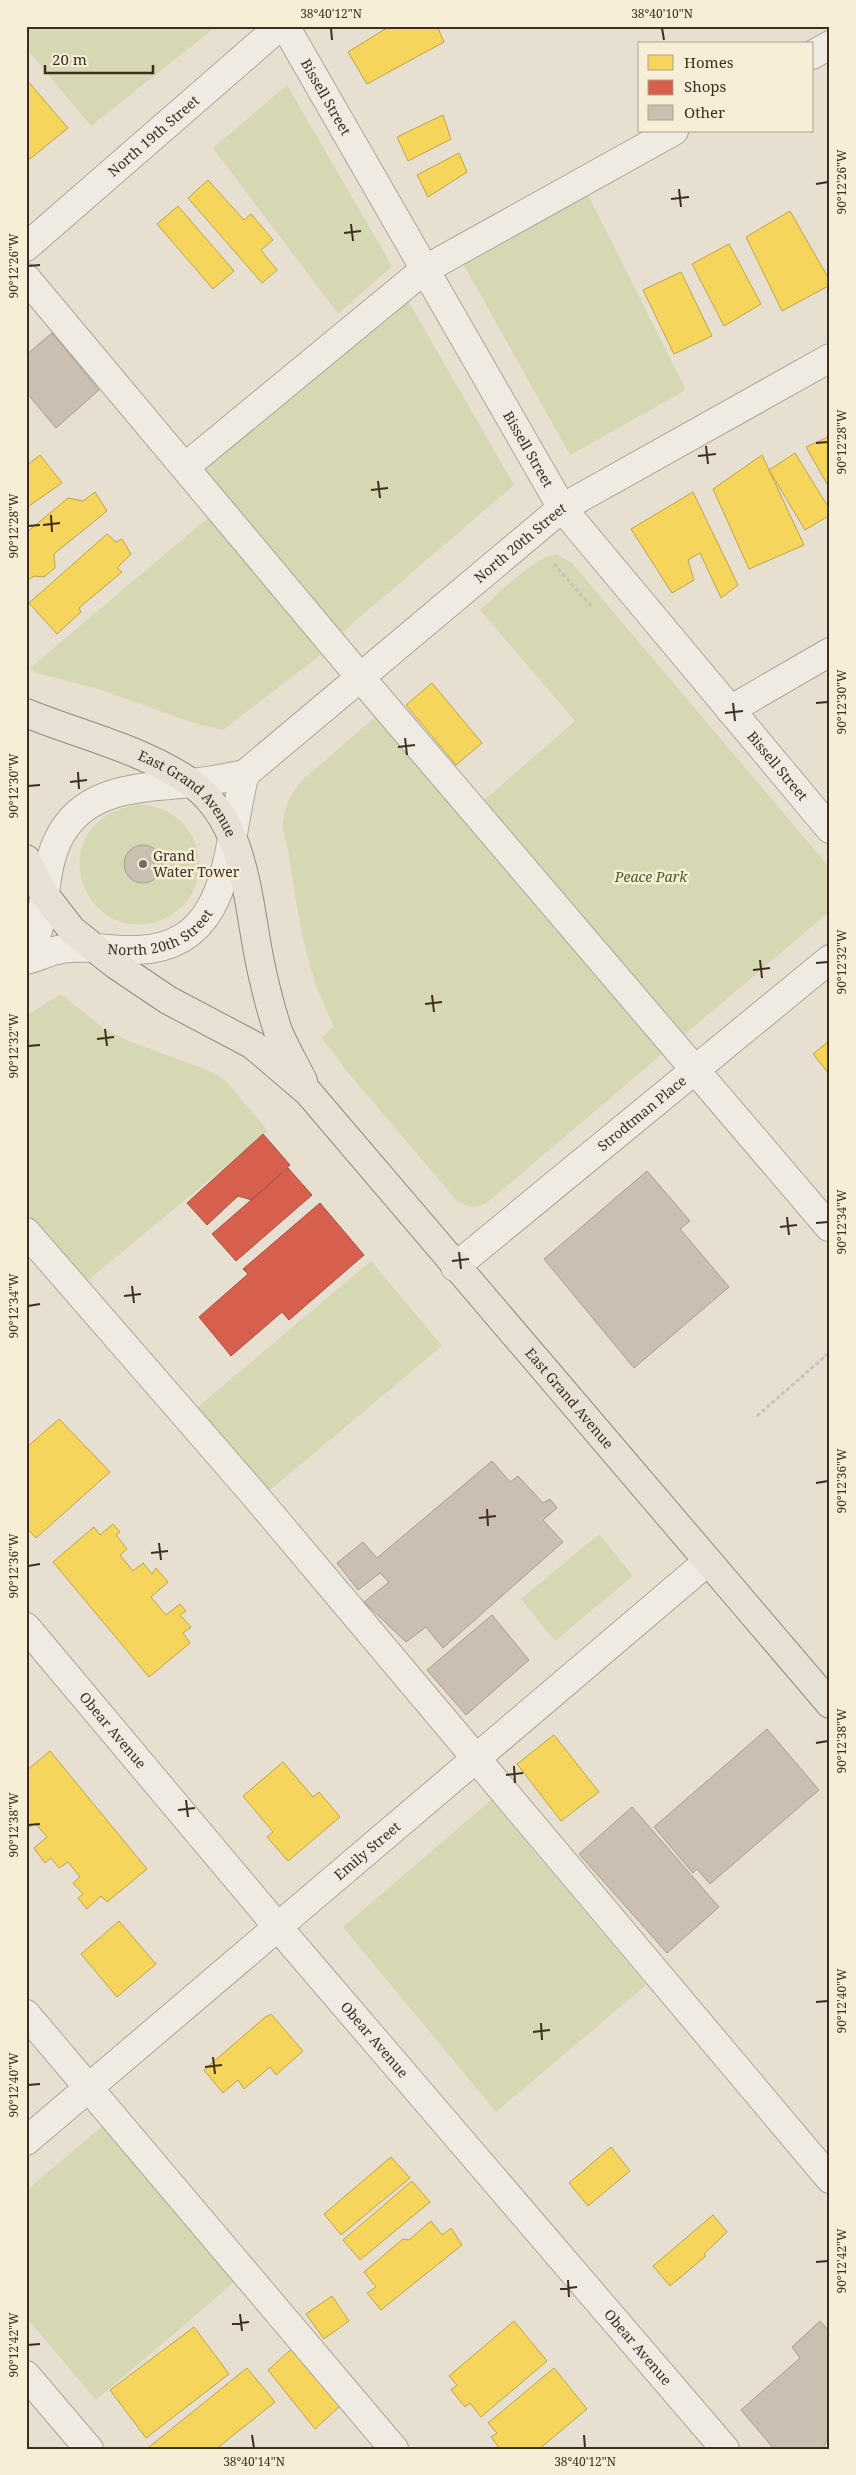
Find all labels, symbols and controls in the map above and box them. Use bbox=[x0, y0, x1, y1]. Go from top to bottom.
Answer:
text: 38°40'12"N bbox=[300, 5, 362, 22]
text: 38°40'10"N bbox=[631, 5, 693, 22]
scale bar bbox=[45, 42, 152, 74]
legend bbox=[638, 42, 814, 132]
text: 20 m bbox=[52, 49, 87, 69]
text: Homes bbox=[684, 52, 734, 72]
street label: Bissell Street bbox=[297, 55, 356, 139]
text: Shops bbox=[684, 76, 727, 96]
street label: North 19th Street bbox=[104, 91, 203, 181]
text: Other bbox=[684, 102, 725, 122]
text: 90°12'26"W bbox=[833, 149, 850, 215]
text: 90°12'26"W bbox=[5, 233, 22, 299]
street label: Bissell Street bbox=[499, 407, 558, 491]
text: 90°12'28"W bbox=[833, 409, 850, 475]
text: 90°12'28"W bbox=[5, 493, 22, 559]
street label: North 20th Street bbox=[470, 498, 569, 587]
text: 90°12'30"W bbox=[833, 669, 850, 735]
street label: Bissell Street bbox=[743, 727, 812, 805]
street label: East Grand Avenue bbox=[135, 746, 241, 840]
text: 90°12'30"W bbox=[5, 753, 22, 819]
place label: Grand Water Tower bbox=[153, 846, 240, 881]
marker: Grand Water Tower bbox=[137, 858, 149, 870]
park label: Peace Park bbox=[614, 867, 688, 886]
street label: North 20th Street bbox=[107, 905, 217, 959]
text: 90°12'32"W bbox=[833, 929, 850, 995]
text: 90°12'32"W bbox=[5, 1013, 22, 1079]
street label: Strodtman Place bbox=[593, 1071, 690, 1155]
text: 90°12'34"W bbox=[833, 1189, 850, 1255]
text: 90°12'34"W bbox=[5, 1273, 22, 1339]
street label: East Grand Avenue bbox=[521, 1343, 618, 1453]
text: 90°12'36"W bbox=[833, 1448, 850, 1514]
text: 90°12'36"W bbox=[5, 1533, 22, 1599]
street label: Obear Avenue bbox=[75, 1688, 151, 1772]
text: 90°12'38"W bbox=[833, 1708, 850, 1774]
text: 90°12'38"W bbox=[5, 1792, 22, 1858]
street label: Emily Street bbox=[330, 1817, 404, 1884]
text: 90°12'40"W bbox=[833, 1968, 850, 2034]
street label: Obear Avenue bbox=[337, 1997, 413, 2081]
text: 90°12'40"W bbox=[5, 2052, 22, 2118]
text: 90°12'42"W bbox=[833, 2228, 850, 2294]
street label: Obear Avenue bbox=[600, 2305, 676, 2389]
text: 90°12'42"W bbox=[5, 2312, 22, 2378]
text: 38°40'14"N bbox=[223, 2453, 285, 2470]
text: 38°40'12"N bbox=[554, 2453, 616, 2470]

